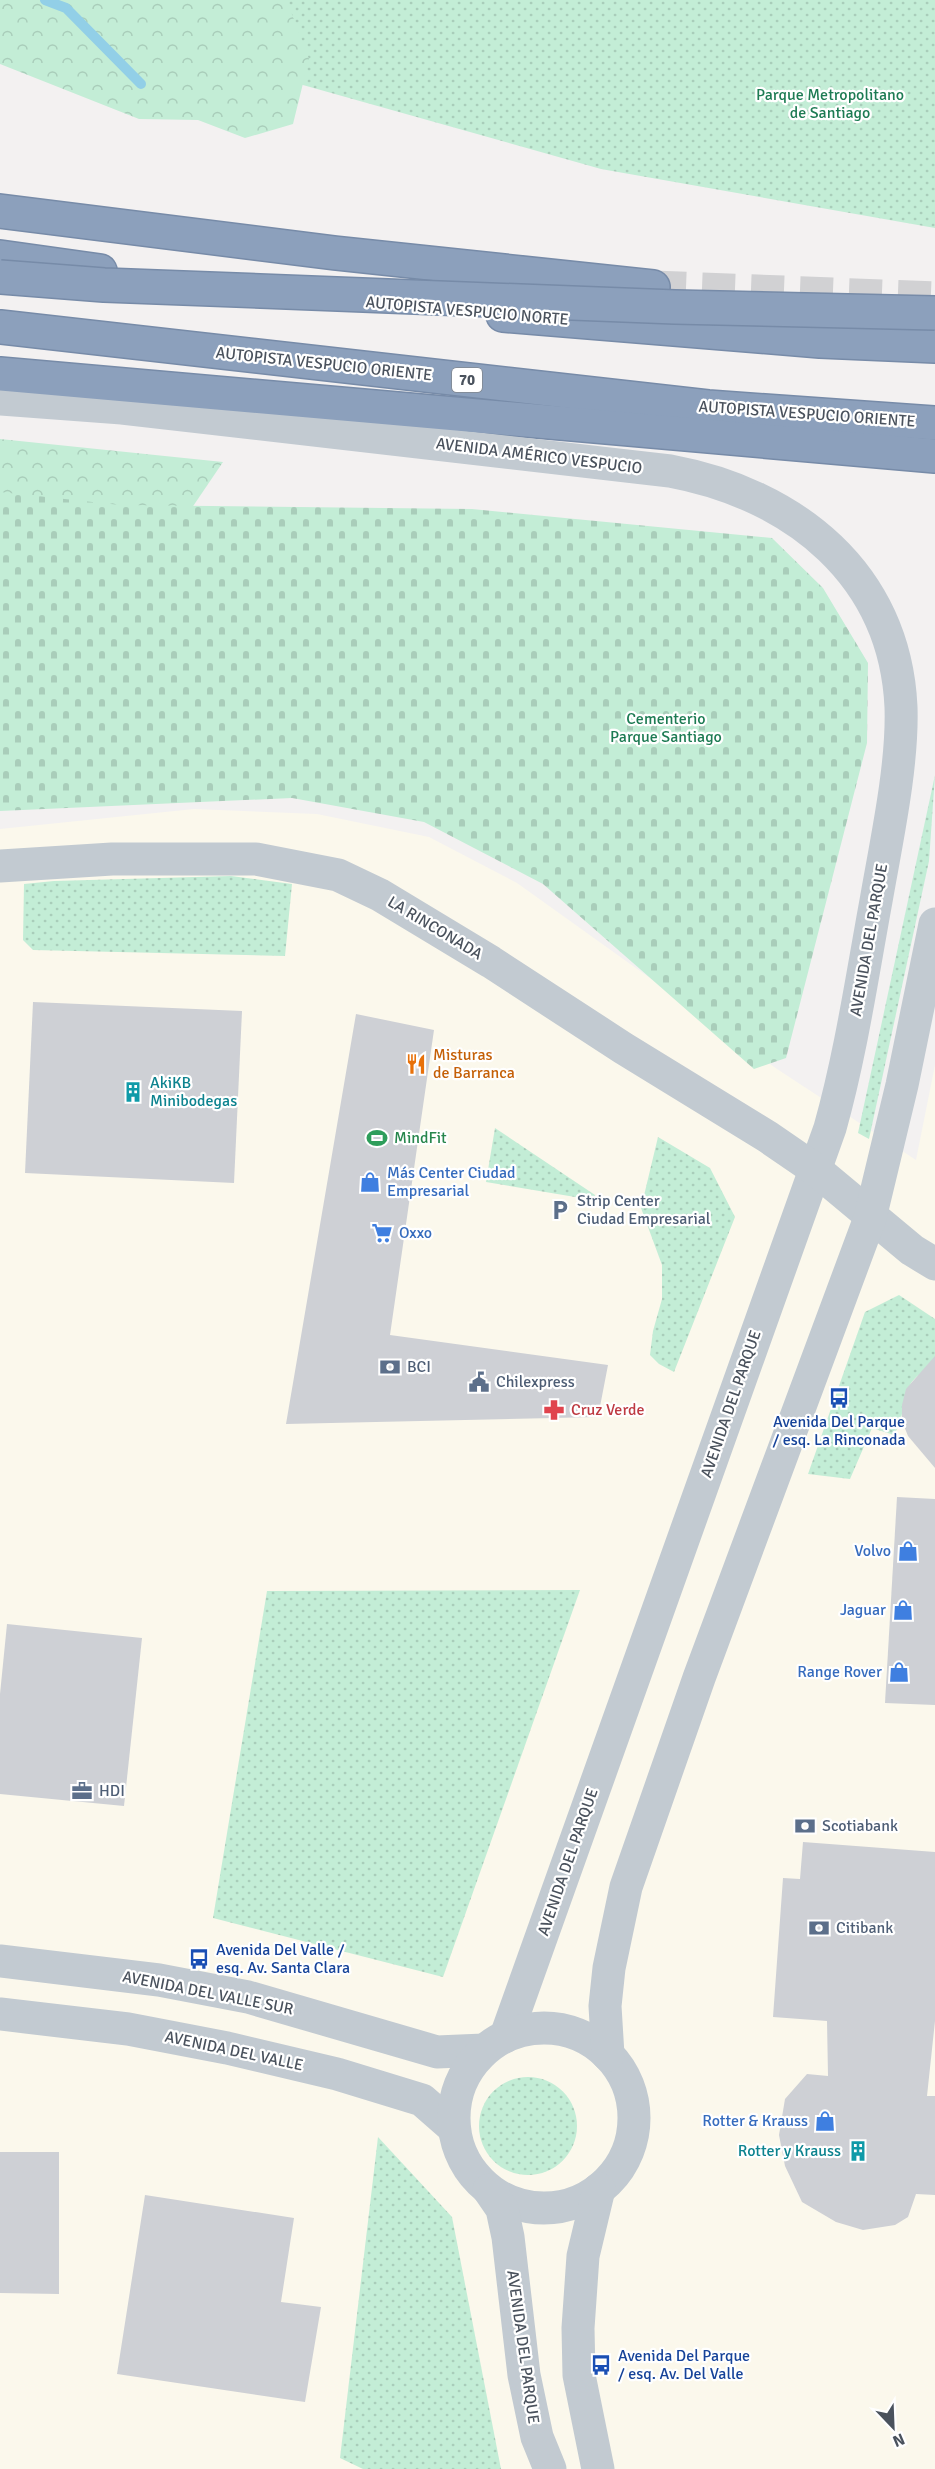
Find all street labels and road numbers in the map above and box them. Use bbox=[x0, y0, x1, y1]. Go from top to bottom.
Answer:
street label: AUTOPISTA VESPUCIO NORTE bbox=[365, 292, 569, 330]
street label: AUTOPISTA VESPUCIO ORIENTE bbox=[215, 343, 433, 385]
road number: 70 bbox=[452, 368, 482, 392]
street label: AUTOPISTA VESPUCIO ORIENTE bbox=[698, 396, 916, 432]
street label: AVENIDA AMÉRICO VESPUCIO bbox=[435, 433, 643, 479]
street label: AVENIDA DEL PARQUE bbox=[846, 862, 892, 1018]
street label: LA RINCONADA bbox=[384, 892, 486, 964]
street label: AVENIDA DEL PARQUE bbox=[696, 1328, 766, 1480]
street label: AVENIDA DEL PARQUE bbox=[533, 1786, 603, 1938]
street label: AVENIDA DEL VALLE SUR bbox=[121, 1967, 296, 2019]
street label: AVENIDA DEL VALLE bbox=[163, 2027, 305, 2075]
street label: AVENIDA DEL PARQUE bbox=[502, 2269, 544, 2425]

